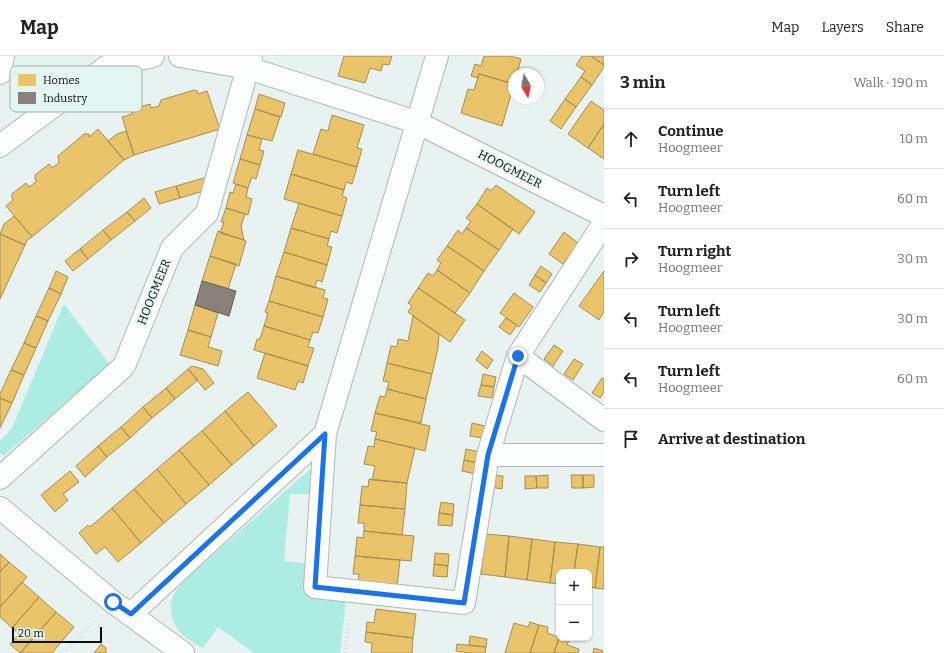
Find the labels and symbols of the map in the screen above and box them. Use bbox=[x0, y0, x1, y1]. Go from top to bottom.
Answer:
legend bbox=[10, 66, 142, 112]
north arrow bbox=[508, 68, 544, 104]
text: Homes bbox=[43, 74, 80, 87]
text: Industry bbox=[43, 92, 87, 105]
street label: HOOGMEER bbox=[476, 147, 544, 191]
street label: HOOGMEER bbox=[134, 257, 174, 327]
route end bbox=[509, 347, 527, 365]
route start bbox=[104, 593, 122, 611]
scale bar bbox=[12, 625, 102, 644]

